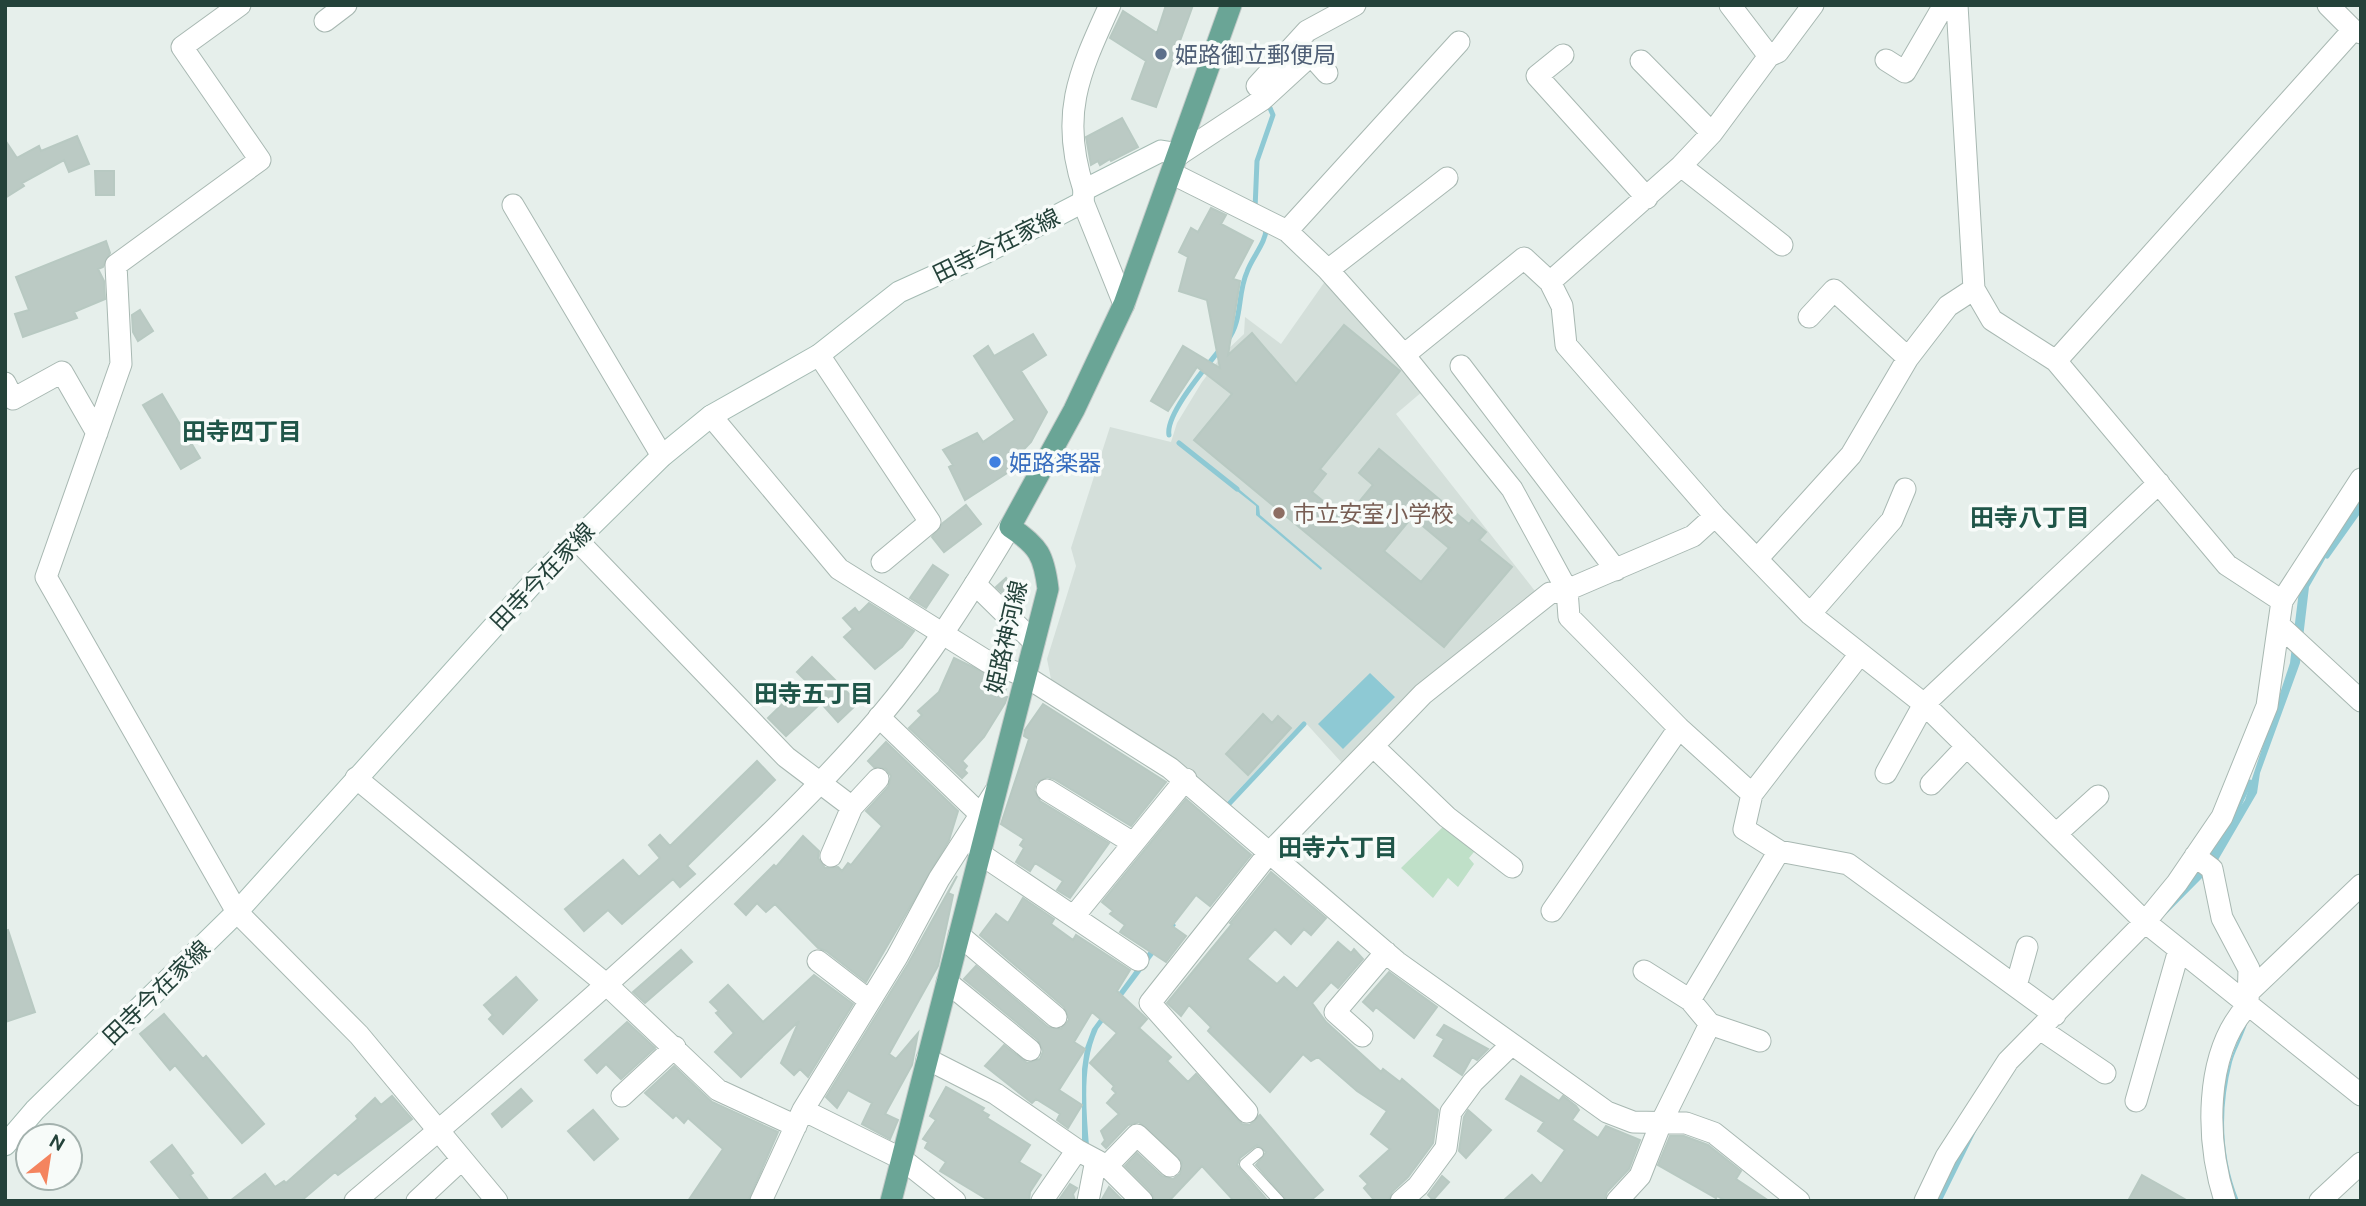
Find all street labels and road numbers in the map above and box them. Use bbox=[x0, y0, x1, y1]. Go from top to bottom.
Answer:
street label: 田寺今在家線 bbox=[929, 204, 1063, 286]
street label: 田寺今在家線 bbox=[485, 518, 599, 634]
street label: 姫路神河線 bbox=[981, 578, 1031, 696]
street label: 田寺今在家線 bbox=[98, 935, 214, 1049]

